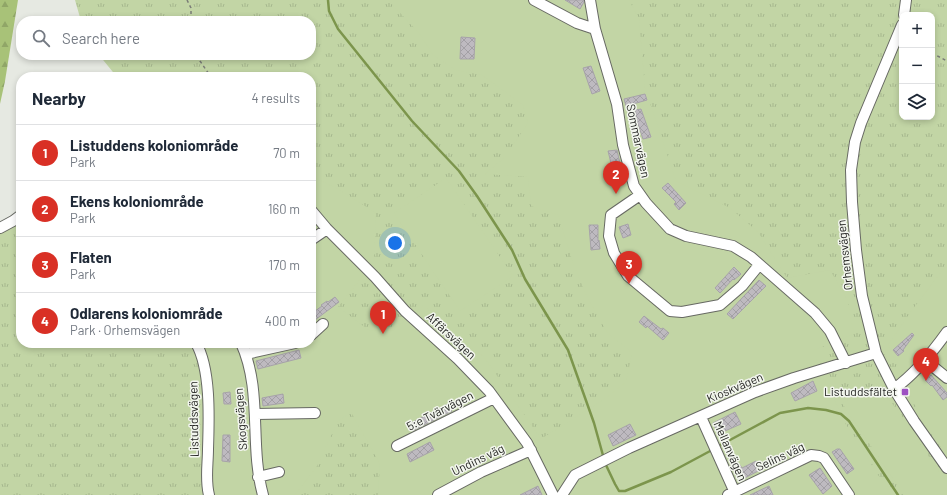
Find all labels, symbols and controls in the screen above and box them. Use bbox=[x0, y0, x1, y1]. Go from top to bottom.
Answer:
map controls bbox=[899, 12, 935, 120]
button: + bbox=[899, 12, 935, 48]
search box bbox=[16, 16, 316, 60]
icon: search bbox=[30, 27, 52, 49]
text: Search here bbox=[62, 29, 140, 47]
button: − bbox=[899, 48, 935, 84]
button: layers bbox=[899, 84, 935, 120]
text: Nearby bbox=[32, 88, 86, 108]
text: 4 results bbox=[252, 90, 300, 106]
street label: Sommarvägen bbox=[624, 103, 654, 179]
text: Listuddens koloniområde bbox=[70, 136, 239, 154]
text: 1 bbox=[43, 145, 47, 161]
text: 70 m bbox=[273, 145, 300, 161]
text: Park bbox=[70, 154, 96, 170]
pin: 2 bbox=[603, 161, 629, 194]
text: Ekens koloniområde bbox=[70, 192, 204, 210]
text: 2 bbox=[41, 201, 49, 217]
text: 160 m bbox=[268, 201, 300, 217]
text: Park bbox=[70, 210, 96, 226]
street label: Orhemsvägen bbox=[833, 219, 855, 291]
your location bbox=[385, 233, 405, 253]
text: Flaten bbox=[70, 248, 112, 266]
pin: 3 bbox=[616, 251, 642, 284]
text: 3 bbox=[41, 257, 49, 273]
text: 170 m bbox=[269, 257, 300, 273]
text: Park bbox=[70, 266, 96, 282]
pin: 1 bbox=[370, 301, 396, 334]
text: Odlarens koloniområde bbox=[70, 304, 223, 322]
street label: Affärsvägen bbox=[424, 309, 479, 362]
text: 4 bbox=[41, 313, 49, 329]
text: 400 m bbox=[265, 313, 300, 329]
text: Park · Orhemsvägen bbox=[70, 322, 180, 338]
pin: 4 bbox=[913, 348, 939, 381]
street label: Kioskvägen bbox=[704, 369, 765, 405]
street label: Listuddsvägen bbox=[185, 381, 201, 457]
place label: Listuddsfältet bbox=[824, 384, 897, 398]
street label: 5:e Tvärvägen bbox=[404, 387, 475, 433]
marker: Listuddsfältet bbox=[900, 387, 910, 397]
street label: Skogsvägen bbox=[231, 388, 249, 451]
street label: Mellanvägen bbox=[712, 419, 750, 483]
street label: Selins väg bbox=[753, 439, 806, 473]
street label: Undins väg bbox=[449, 440, 506, 478]

